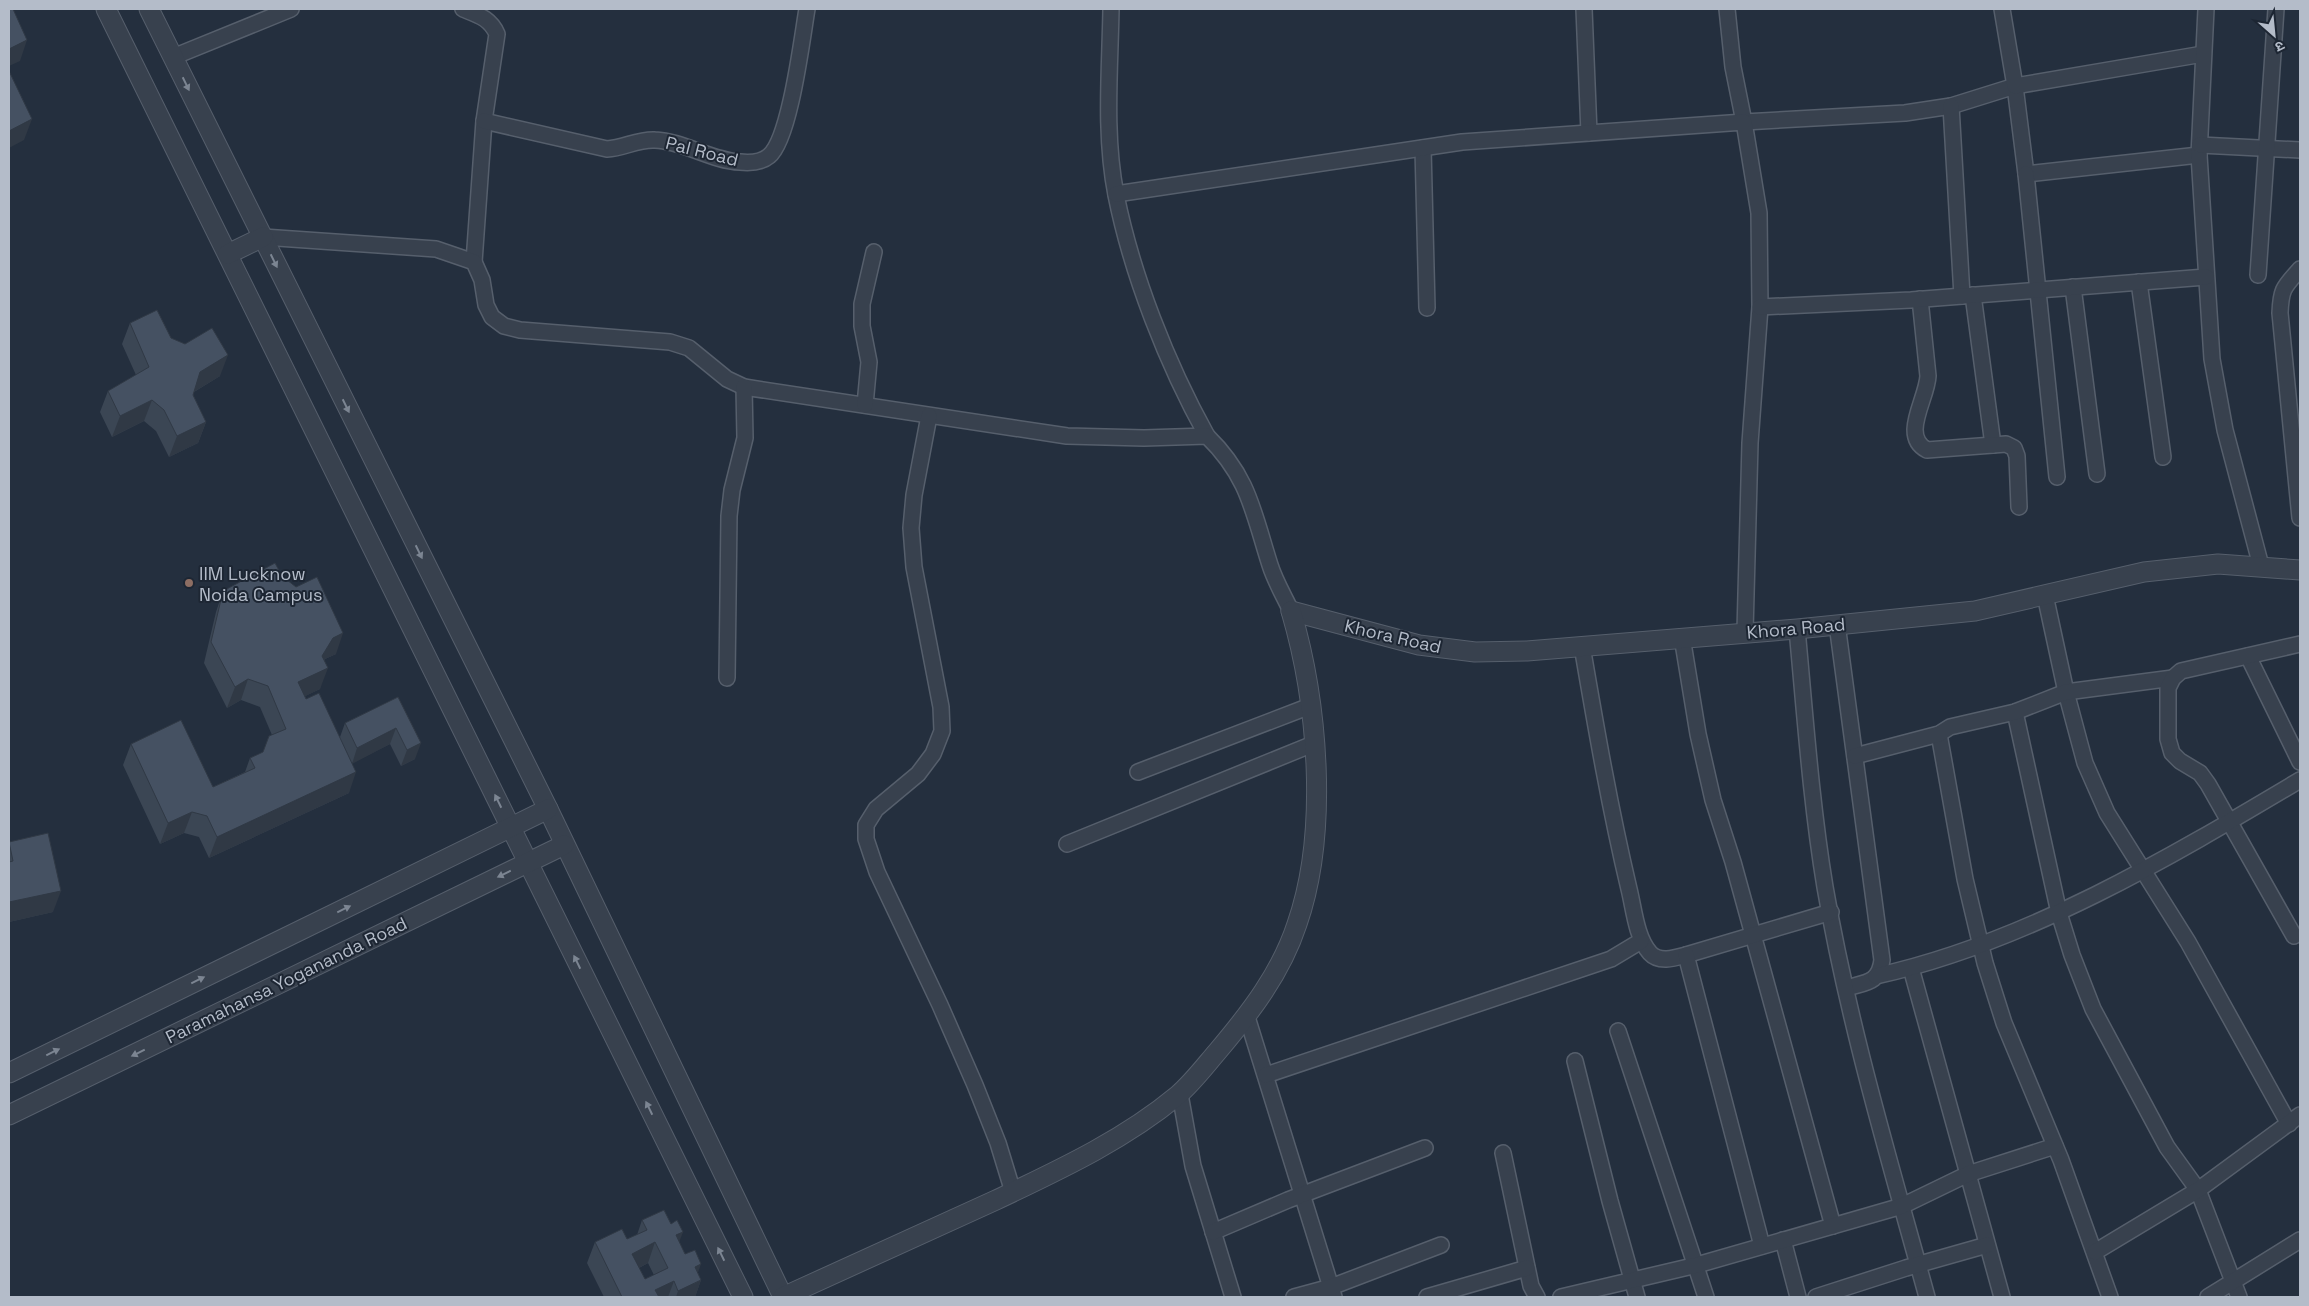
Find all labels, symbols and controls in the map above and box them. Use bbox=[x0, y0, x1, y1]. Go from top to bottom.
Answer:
north arrow bbox=[2249, 10, 2299, 60]
text: उ bbox=[2271, 37, 2288, 57]
one-way arrow bbox=[182, 77, 190, 91]
street label: Pal Road bbox=[663, 131, 741, 171]
one-way arrow bbox=[270, 253, 278, 268]
one-way arrow bbox=[343, 399, 351, 413]
one-way arrow bbox=[415, 544, 423, 559]
place label: IIM Lucknow Noida Campus bbox=[199, 562, 323, 606]
marker: IIM Lucknow Noida Campus bbox=[183, 577, 195, 589]
street label: Khora Road bbox=[1746, 612, 1846, 644]
street label: Khora Road bbox=[1342, 614, 1444, 658]
one-way arrow bbox=[494, 793, 502, 808]
one-way arrow bbox=[497, 870, 512, 879]
one-way arrow bbox=[337, 904, 351, 912]
street label: Paramahansa Yogananda Road bbox=[161, 911, 411, 1049]
one-way arrow bbox=[573, 955, 581, 969]
one-way arrow bbox=[191, 976, 206, 984]
one-way arrow bbox=[45, 1048, 60, 1056]
one-way arrow bbox=[131, 1049, 145, 1057]
one-way arrow bbox=[645, 1101, 653, 1115]
one-way arrow bbox=[717, 1246, 725, 1261]

